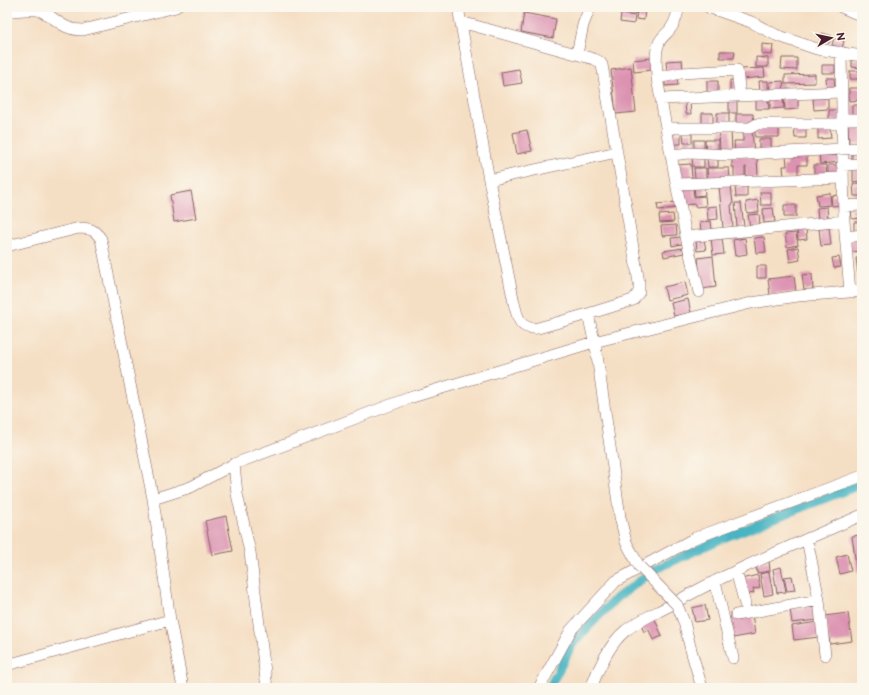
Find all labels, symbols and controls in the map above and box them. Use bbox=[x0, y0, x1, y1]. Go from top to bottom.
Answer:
north arrow bbox=[811, 18, 851, 58]
text: N bbox=[833, 31, 847, 42]

